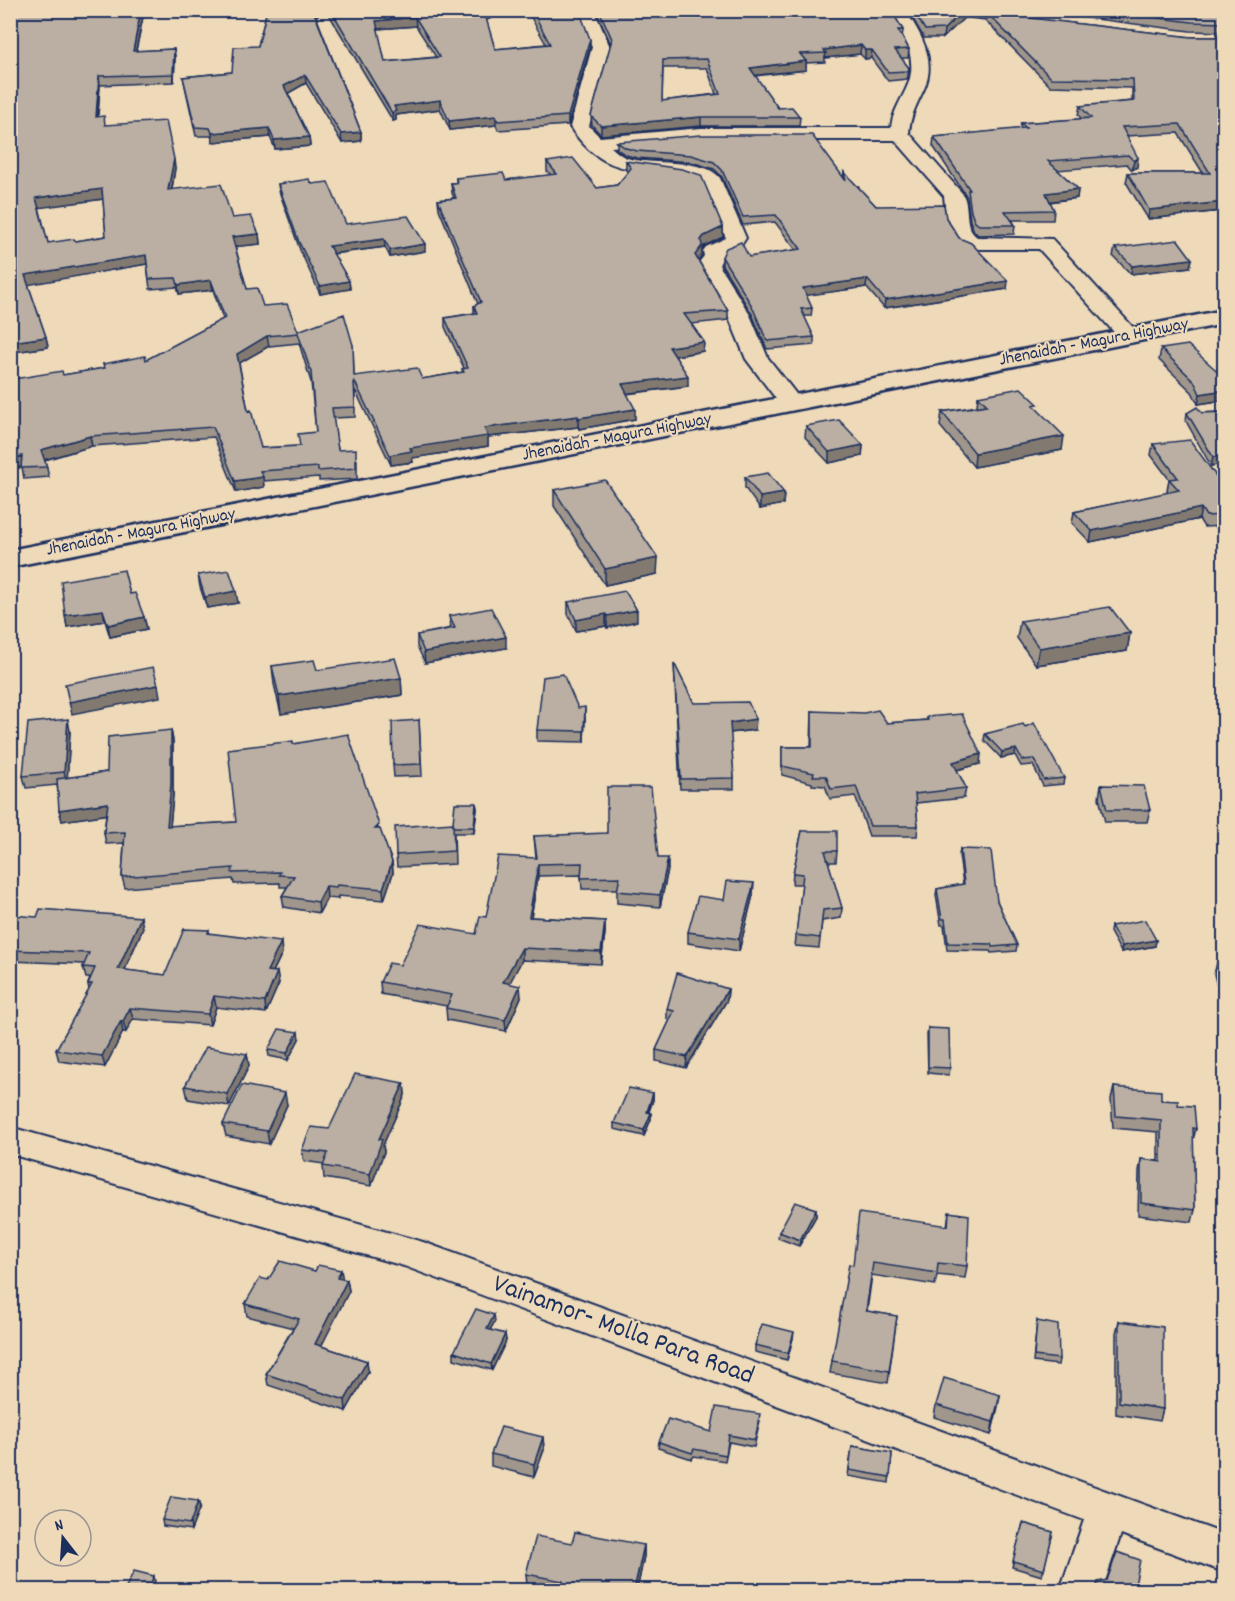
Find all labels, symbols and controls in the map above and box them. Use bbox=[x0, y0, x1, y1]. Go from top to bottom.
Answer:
street label: Jhenaidah - Magura Highway bbox=[997, 312, 1191, 374]
street label: Jhenaidah - Magura Highway bbox=[520, 407, 714, 469]
street label: Jhenaidah - Magura Highway bbox=[44, 502, 238, 564]
street label: Vainamor- Molla Para Road bbox=[487, 1266, 759, 1396]
north arrow bbox=[33, 1508, 93, 1568]
text: N bbox=[52, 1514, 67, 1538]

